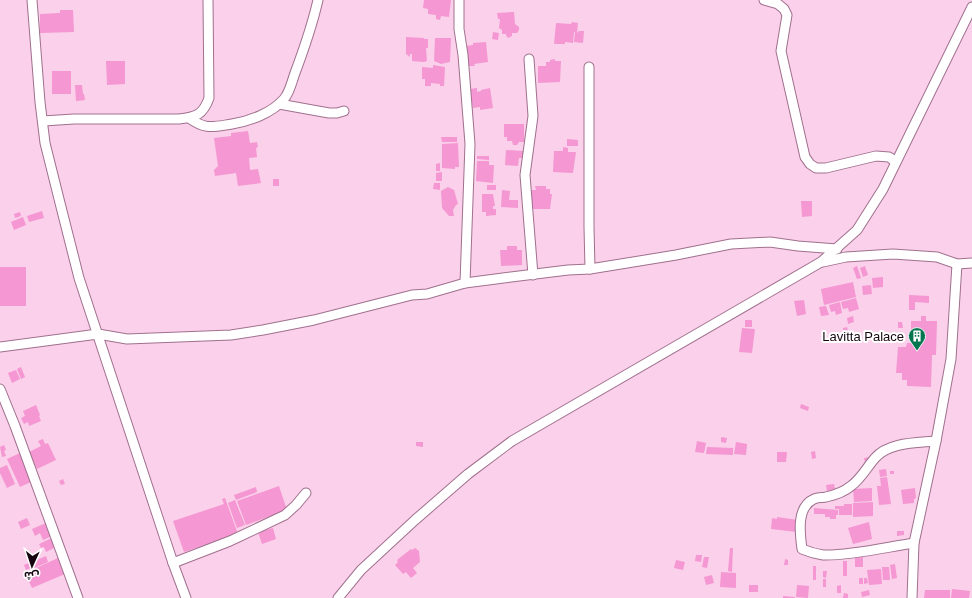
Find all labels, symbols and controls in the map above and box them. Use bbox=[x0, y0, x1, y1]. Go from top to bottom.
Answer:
building icon: Lavitta Palace bbox=[907, 326, 927, 351]
place label: Lavitta Palace bbox=[822, 329, 904, 344]
north arrow bbox=[12, 546, 52, 586]
text: ش bbox=[24, 569, 39, 582]

